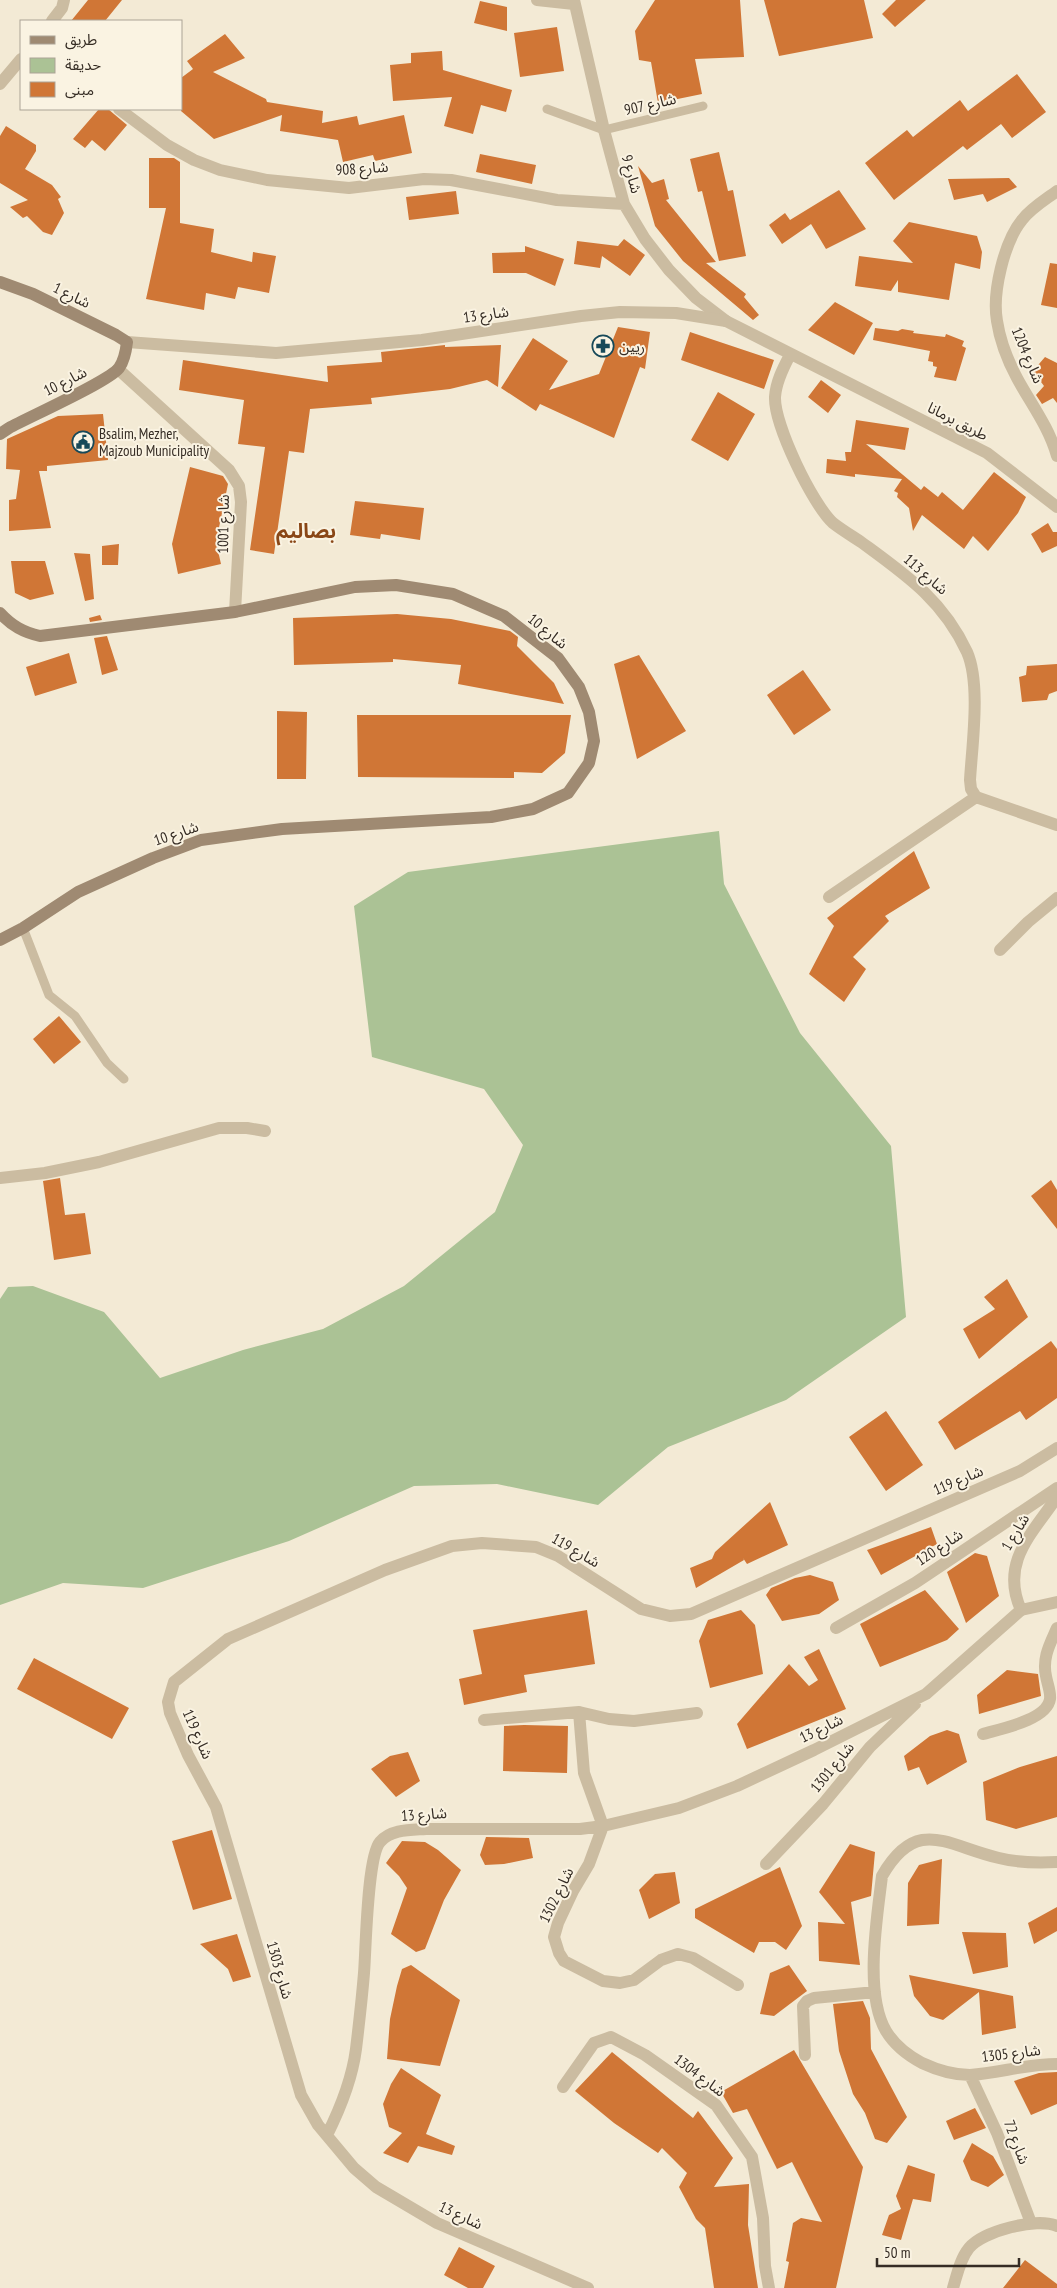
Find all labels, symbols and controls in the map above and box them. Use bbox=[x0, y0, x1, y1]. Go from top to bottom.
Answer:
legend bbox=[20, 20, 182, 110]
text: طريق bbox=[65, 30, 97, 50]
text: حديقة bbox=[65, 55, 101, 74]
text: مبنى bbox=[65, 80, 94, 99]
street label: شارع 907 bbox=[622, 89, 679, 122]
street label: شارع 9 bbox=[615, 153, 646, 196]
street label: شارع 908 bbox=[335, 157, 389, 182]
street label: شارع 1 bbox=[49, 278, 94, 315]
street label: شارع 13 bbox=[462, 301, 511, 330]
street label: شارع 1204 bbox=[1005, 324, 1048, 387]
pharmacy icon: ريين bbox=[591, 334, 615, 358]
place label: ريين bbox=[619, 337, 645, 356]
street label: شارع 10 bbox=[40, 362, 91, 403]
street label: طريق برمانا bbox=[924, 398, 991, 445]
place label: Bsalim, Mezher, Majzoub Municipality bbox=[99, 424, 209, 460]
public building icon: Bsalim, Mezher, Majzoub Municipality bbox=[71, 430, 95, 454]
street label: شارع 1001 bbox=[213, 494, 236, 554]
district label: بصاليم bbox=[276, 518, 336, 546]
street label: شارع 113 bbox=[898, 550, 952, 601]
street label: شارع 10 bbox=[522, 609, 572, 655]
street label: شارع 10 bbox=[151, 816, 202, 852]
street label: شارع 119 bbox=[930, 1461, 987, 1502]
street label: شارع 1 bbox=[997, 1510, 1036, 1555]
street label: شارع 120 bbox=[912, 1524, 968, 1572]
street label: شارع 119 bbox=[547, 1529, 604, 1574]
street label: شارع 119 bbox=[176, 1706, 217, 1763]
street label: شارع 13 bbox=[796, 1709, 847, 1749]
street label: شارع 1301 bbox=[806, 1738, 861, 1798]
street label: شارع 13 bbox=[400, 1803, 448, 1828]
street label: شارع 1302 bbox=[534, 1864, 580, 1927]
street label: شارع 1303 bbox=[260, 1939, 297, 2002]
street label: شارع 1305 bbox=[980, 2040, 1042, 2069]
street label: شارع 1304 bbox=[669, 2050, 730, 2103]
street label: شارع 72 bbox=[997, 2117, 1034, 2168]
street label: شارع 13 bbox=[435, 2197, 486, 2236]
scale bar bbox=[877, 2236, 1020, 2268]
text: 50 m bbox=[884, 2243, 910, 2262]

